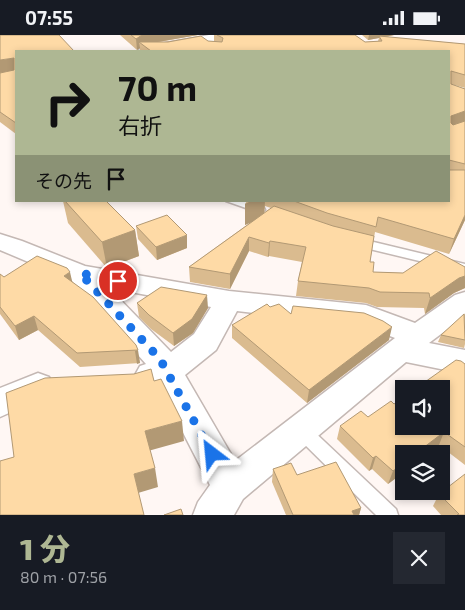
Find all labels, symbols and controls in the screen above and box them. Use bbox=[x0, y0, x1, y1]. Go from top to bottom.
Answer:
text: 07:55 bbox=[25, 6, 73, 29]
text: 70 m bbox=[118, 66, 197, 108]
icon: right bbox=[35, 70, 100, 135]
text: 右折 bbox=[118, 112, 162, 138]
icon: arrive bbox=[102, 165, 130, 193]
text: その先 bbox=[35, 169, 92, 192]
pin bbox=[97, 260, 139, 302]
icon: arrive bbox=[104, 267, 132, 295]
map controls bbox=[395, 380, 450, 500]
button: sound bbox=[395, 380, 450, 435]
position arrow bbox=[185, 427, 237, 479]
button: layers bbox=[395, 445, 450, 500]
text: 1 分 bbox=[20, 530, 70, 566]
button: close bbox=[393, 532, 445, 584]
text: 80 m · 07:56 bbox=[20, 567, 107, 586]

